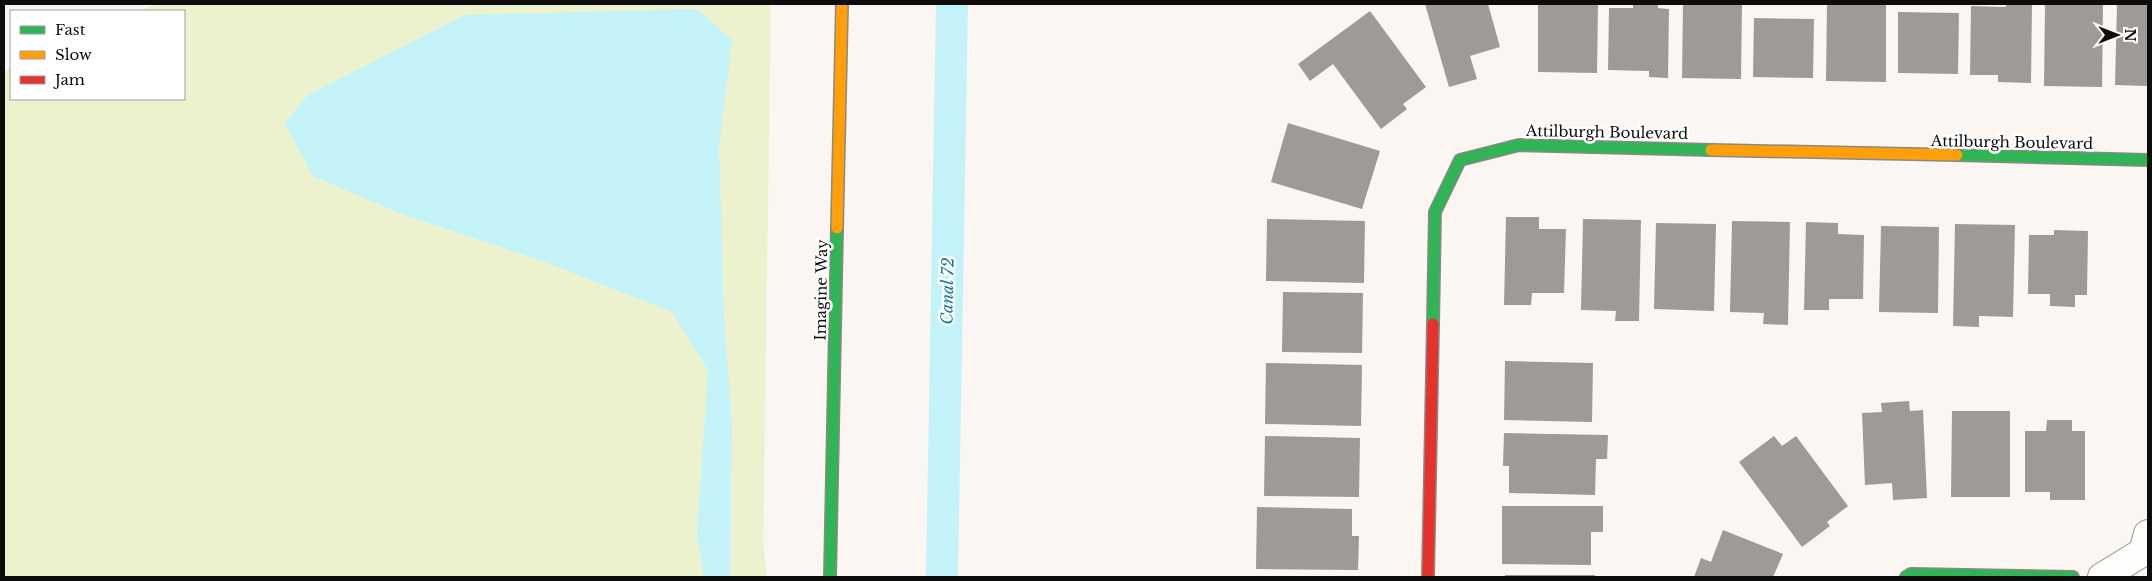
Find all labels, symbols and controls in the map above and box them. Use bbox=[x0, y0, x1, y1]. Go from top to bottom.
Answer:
legend bbox=[10, 10, 185, 100]
north arrow bbox=[2092, 10, 2142, 60]
text: Fast bbox=[55, 20, 86, 39]
text: N bbox=[2121, 28, 2139, 42]
text: Slow bbox=[55, 45, 92, 64]
text: Jam bbox=[53, 70, 85, 89]
street label: Attilburgh Boulevard bbox=[1525, 121, 1688, 143]
street label: Attilburgh Boulevard bbox=[1930, 131, 2093, 153]
street label: Imagine Way bbox=[811, 239, 831, 341]
water label: Canal 72 bbox=[936, 257, 958, 325]

